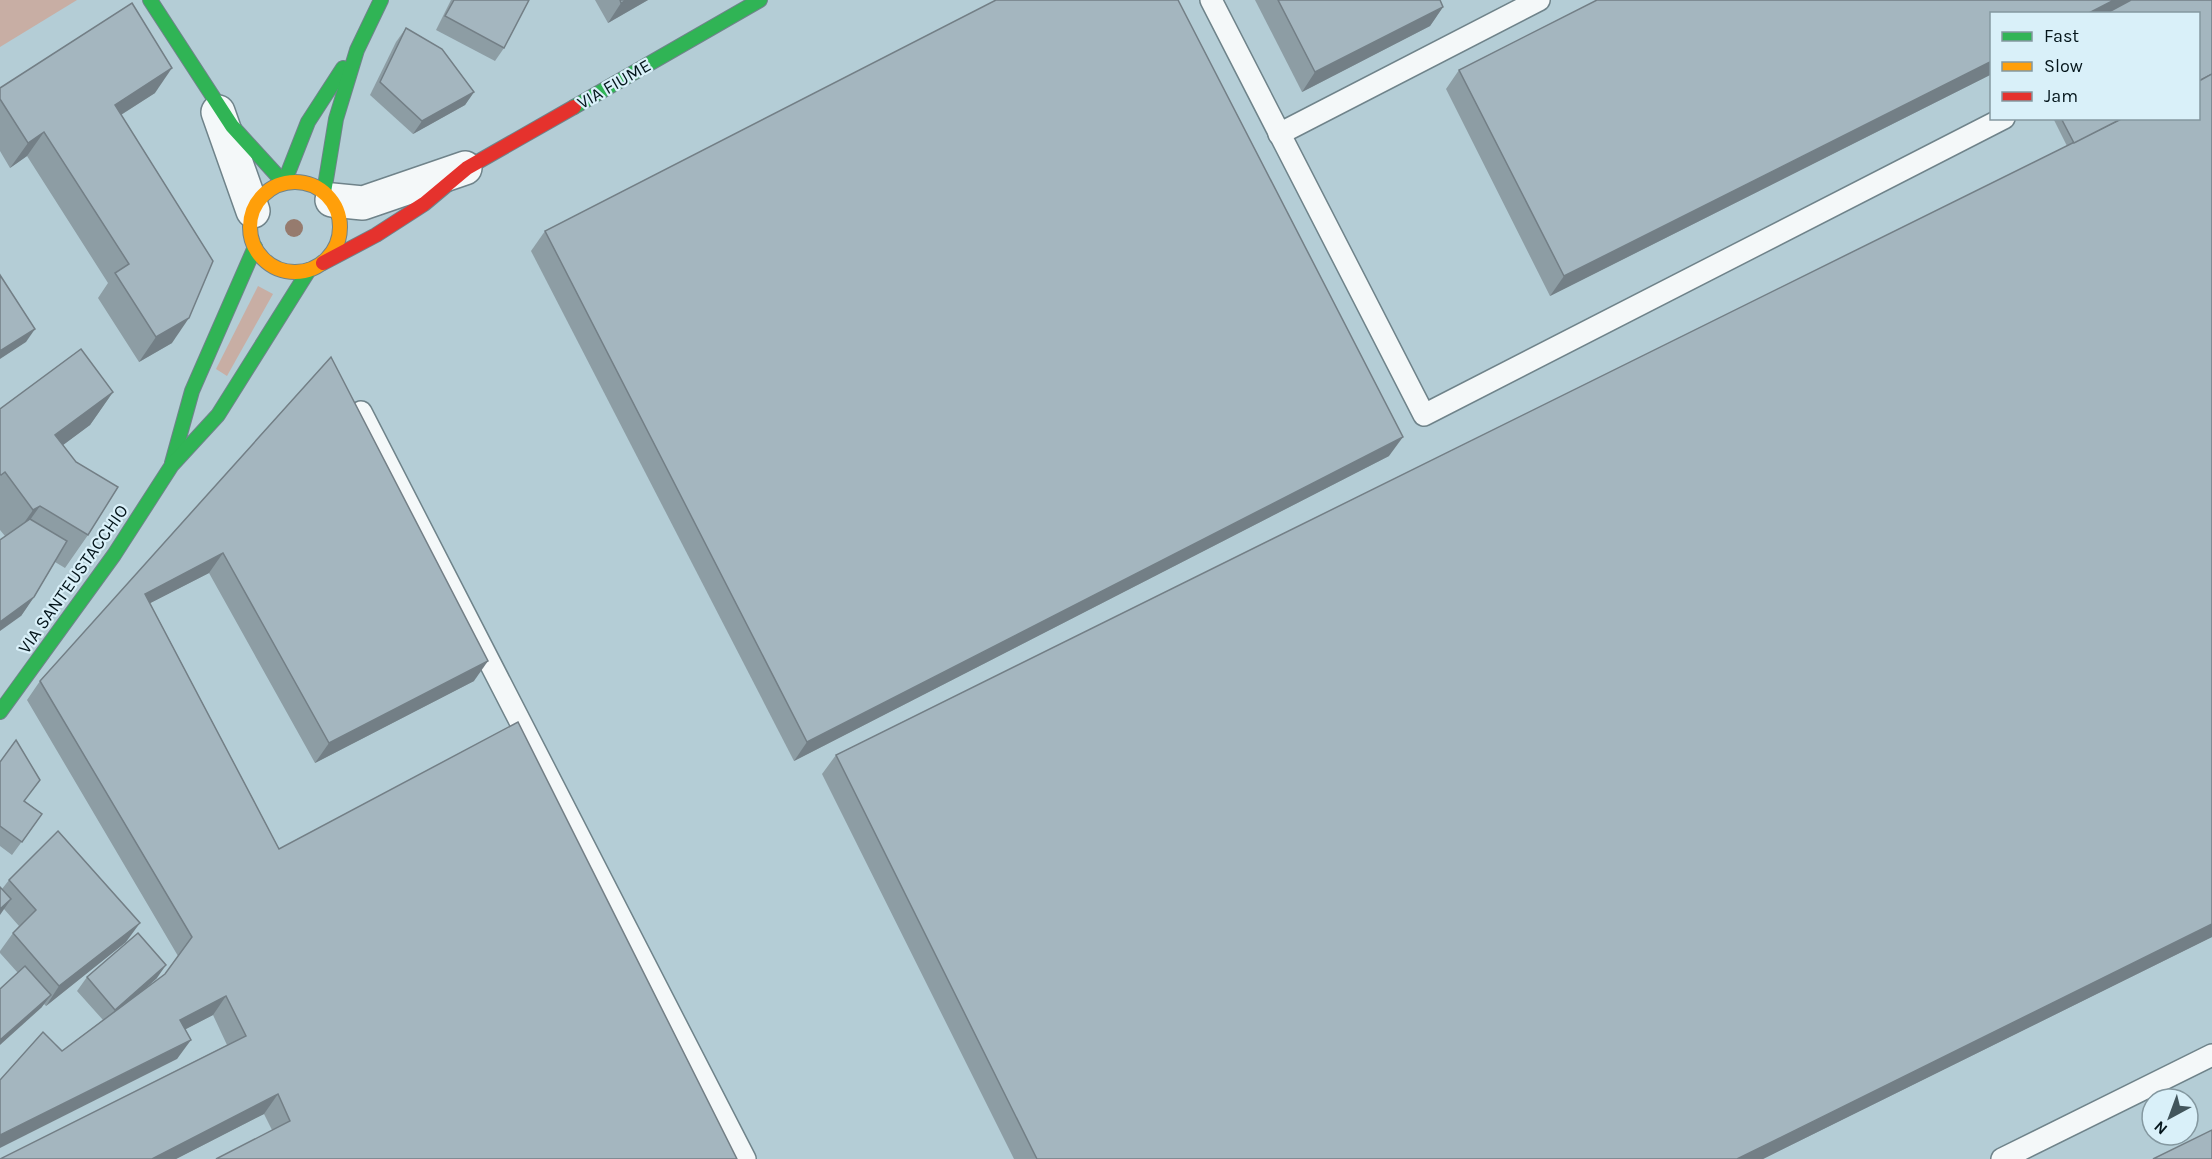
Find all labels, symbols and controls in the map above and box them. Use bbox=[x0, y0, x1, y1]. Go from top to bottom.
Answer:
legend bbox=[1990, 12, 2200, 120]
text: Fast bbox=[2044, 25, 2079, 47]
street label: VIA FIUME bbox=[573, 54, 655, 114]
text: Slow bbox=[2044, 55, 2083, 77]
text: Jam bbox=[2044, 85, 2078, 107]
street label: VIA SANT'EUSTACCHIO bbox=[13, 500, 133, 658]
north arrow bbox=[2140, 1087, 2200, 1147]
text: N bbox=[2150, 1117, 2171, 1139]

